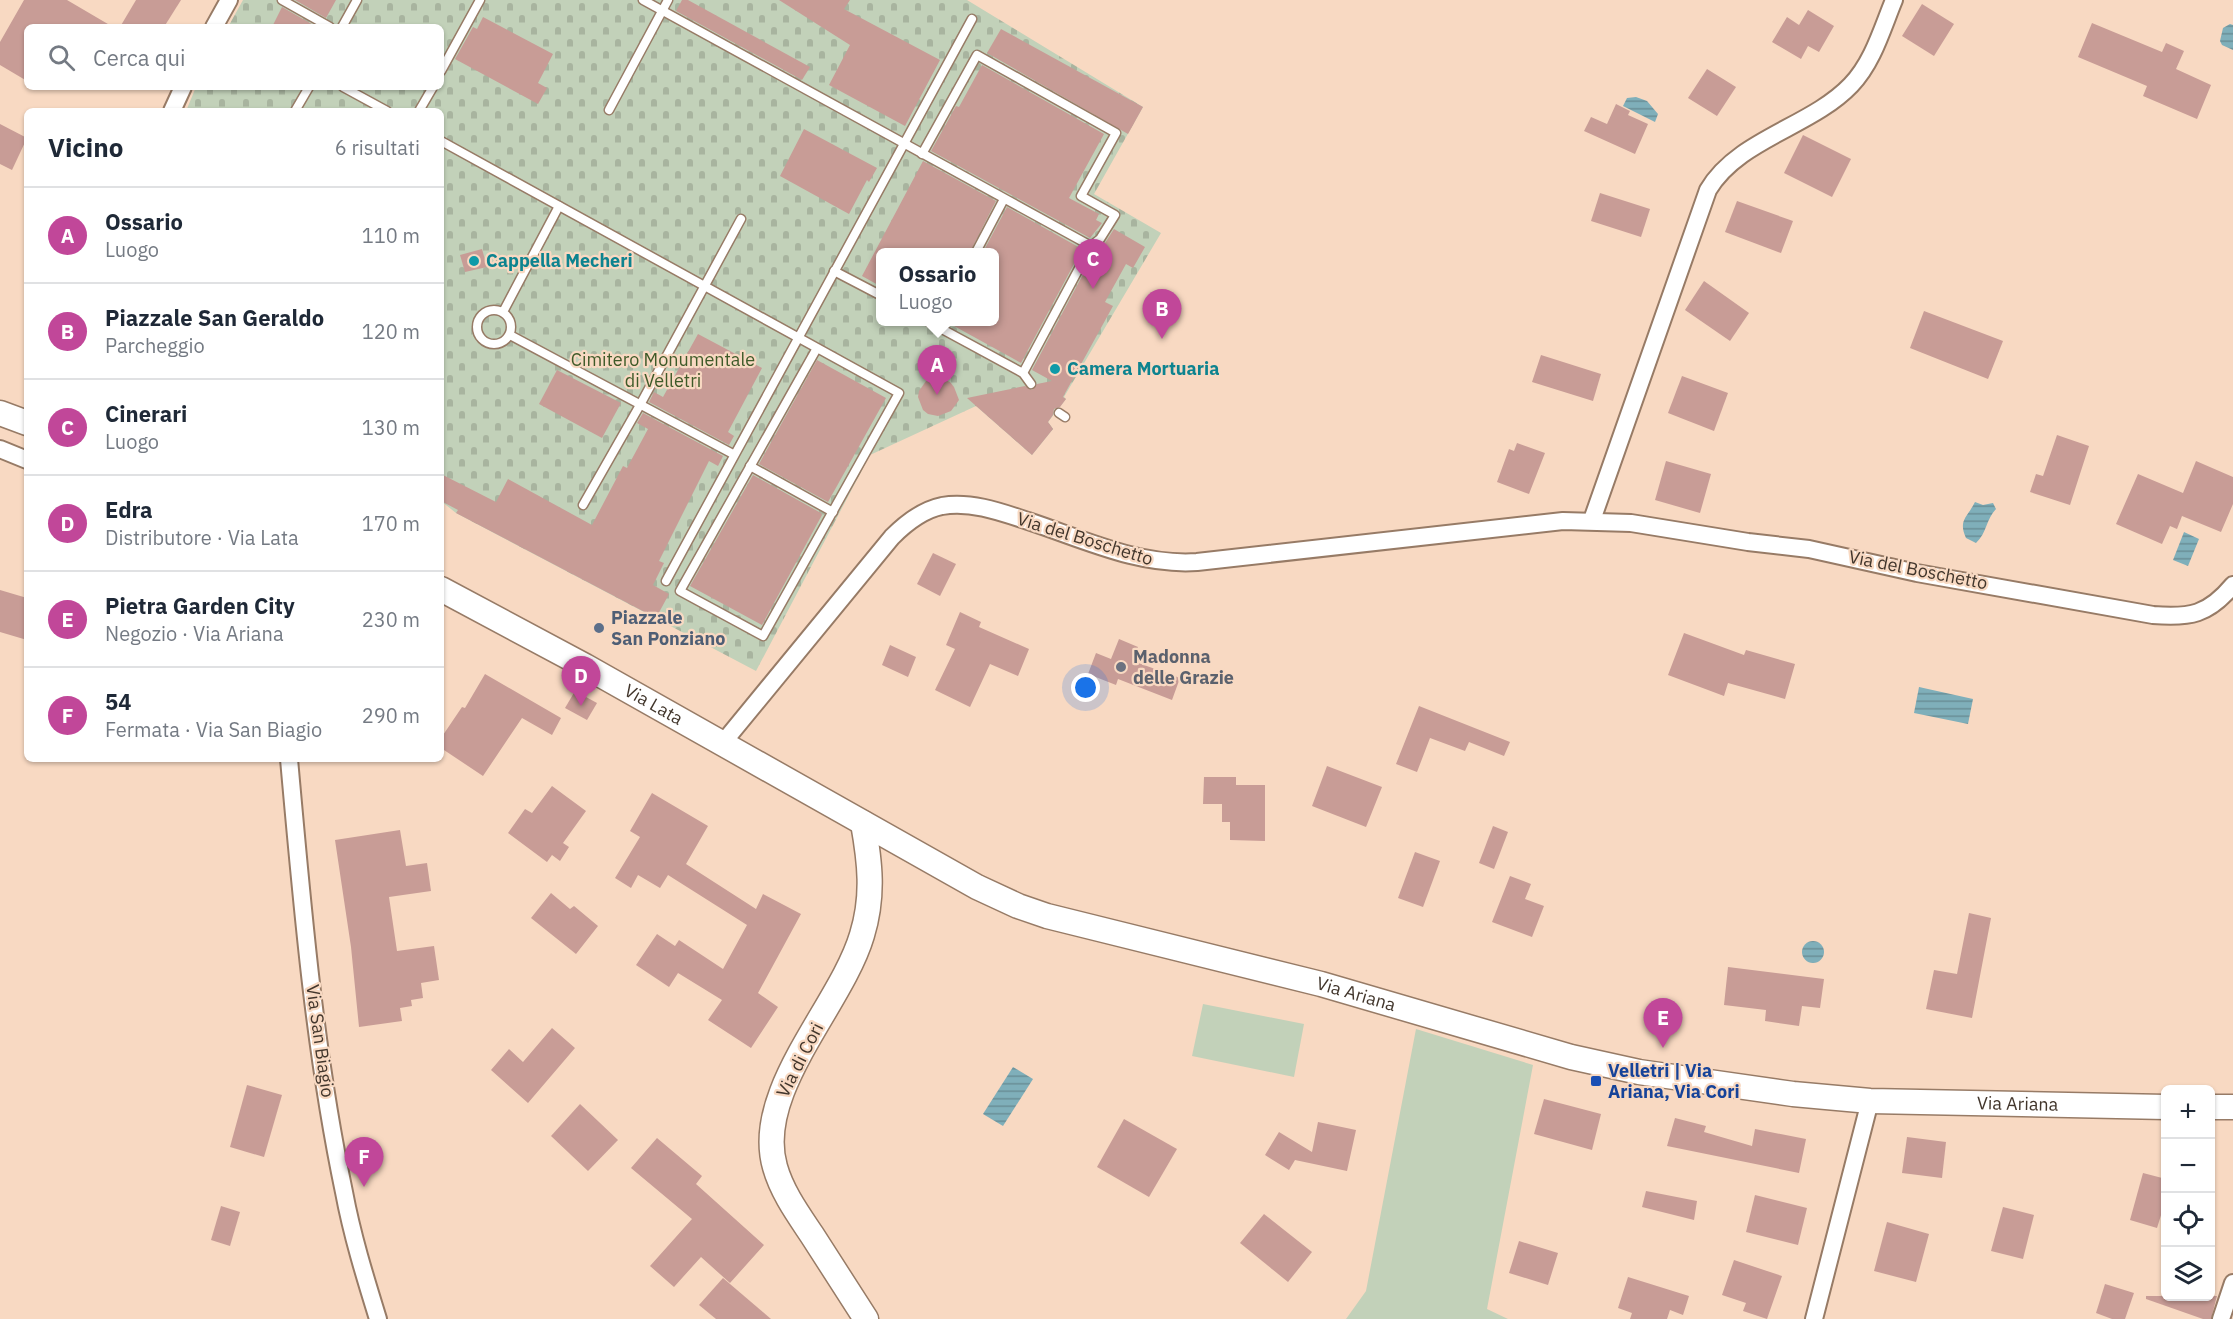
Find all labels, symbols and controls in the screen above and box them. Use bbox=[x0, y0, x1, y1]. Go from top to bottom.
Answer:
search box bbox=[24, 24, 444, 90]
icon: search bbox=[45, 41, 78, 74]
text: Cerca qui bbox=[93, 43, 185, 72]
text: Vicino bbox=[48, 130, 123, 164]
text: 6 risultati bbox=[335, 134, 420, 161]
text: Ossario bbox=[105, 207, 183, 236]
text: A bbox=[61, 222, 74, 249]
text: 110 m bbox=[362, 222, 420, 249]
text: Luogo bbox=[105, 236, 159, 263]
pin: C bbox=[1074, 240, 1112, 289]
popup bbox=[876, 248, 999, 326]
place label: Cappella Mecheri bbox=[486, 249, 633, 272]
marker: Cappella Mecheri bbox=[467, 254, 481, 268]
text: Ossario bbox=[899, 259, 976, 288]
text: Luogo bbox=[899, 288, 953, 315]
pin: B bbox=[1142, 290, 1182, 339]
text: Piazzale San Geraldo bbox=[105, 303, 324, 332]
text: B bbox=[61, 318, 74, 345]
text: 120 m bbox=[362, 318, 420, 345]
text: Parcheggio bbox=[105, 332, 205, 359]
pin: A bbox=[918, 346, 956, 395]
park label: Cimitero Monumentale di Velletri bbox=[571, 348, 755, 392]
place label: Camera Mortuaria bbox=[1067, 357, 1219, 380]
marker: Camera Mortuaria bbox=[1048, 362, 1062, 376]
text: Cinerari bbox=[105, 399, 187, 428]
text: C bbox=[61, 414, 74, 441]
text: 130 m bbox=[362, 414, 420, 441]
text: Luogo bbox=[105, 428, 159, 455]
text: Edra bbox=[105, 495, 153, 524]
street label: Via del Boschetto bbox=[1014, 507, 1156, 570]
text: D bbox=[61, 510, 74, 537]
text: 170 m bbox=[362, 510, 420, 537]
text: Distributore · Via Lata bbox=[105, 524, 299, 551]
street label: Via del Boschetto bbox=[1847, 545, 1990, 594]
text: Pietra Garden City bbox=[105, 591, 295, 620]
text: E bbox=[61, 606, 74, 633]
text: 230 m bbox=[362, 606, 420, 633]
place label: Piazzale San Ponziano bbox=[611, 606, 725, 650]
text: Negozio · Via Ariana bbox=[105, 620, 284, 647]
marker: Piazzale San Ponziano bbox=[592, 621, 606, 635]
place label: Madonna delle Grazie bbox=[1133, 645, 1234, 689]
pin: D bbox=[562, 656, 600, 706]
marker: Madonna delle Grazie bbox=[1114, 660, 1128, 674]
your location bbox=[1071, 673, 1100, 702]
street label: Via Lata bbox=[620, 679, 688, 730]
text: 54 bbox=[105, 687, 131, 716]
text: F bbox=[62, 702, 73, 729]
text: 290 m bbox=[362, 702, 420, 729]
text: Fermata · Via San Biagio bbox=[105, 716, 322, 743]
street label: Via Ariana bbox=[1314, 971, 1399, 1016]
street label: Via San Biagio bbox=[301, 983, 340, 1099]
pin: E bbox=[1644, 998, 1682, 1048]
street label: Via di Cori bbox=[771, 1019, 828, 1101]
place label: Velletri | Via Ariana, Via Cori bbox=[1608, 1059, 1740, 1103]
marker: Velletri | Via Ariana, Via Cori bbox=[1589, 1074, 1603, 1088]
map controls bbox=[2161, 1085, 2215, 1301]
button: + bbox=[2161, 1085, 2215, 1139]
street label: Via Ariana bbox=[1977, 1091, 2059, 1116]
pin: F bbox=[344, 1138, 384, 1187]
button: − bbox=[2161, 1139, 2215, 1193]
button: locate bbox=[2161, 1193, 2215, 1247]
button: layers bbox=[2161, 1247, 2215, 1301]

